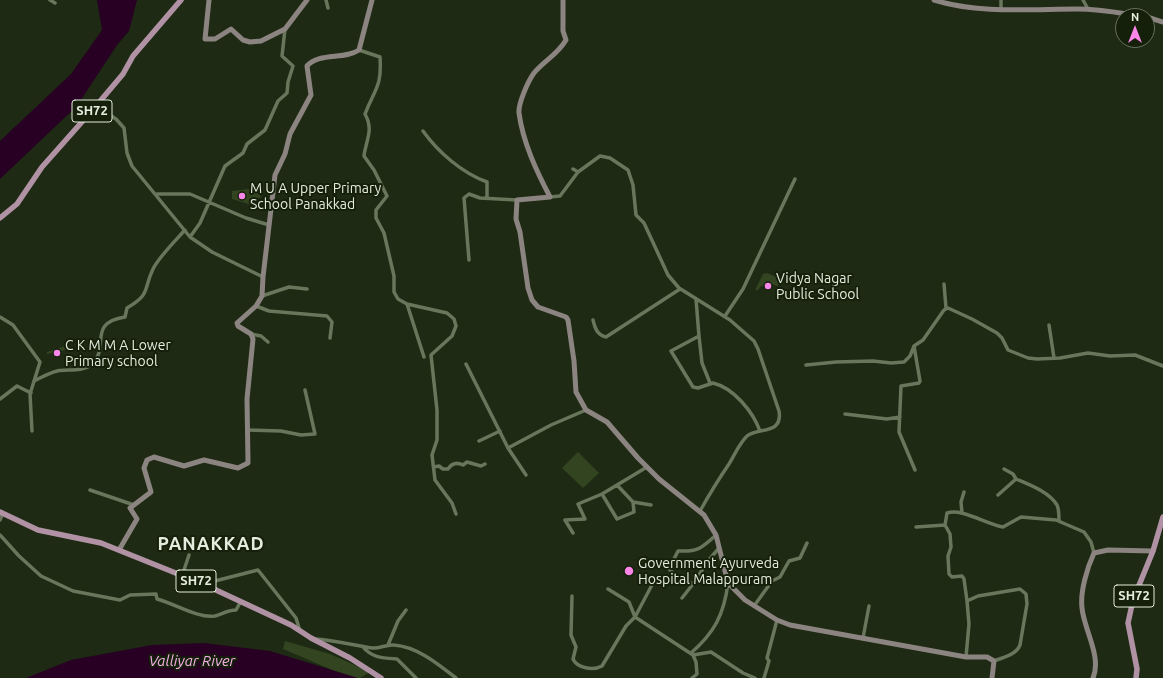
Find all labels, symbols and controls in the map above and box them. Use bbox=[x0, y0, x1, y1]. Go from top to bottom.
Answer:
north arrow bbox=[1115, 8, 1155, 48]
text: N bbox=[1131, 11, 1139, 23]
road number: SH72 bbox=[72, 100, 112, 122]
place label: M U A Upper Primary School Panakkad bbox=[250, 180, 381, 212]
marker: M U A Upper Primary School Panakkad bbox=[237, 191, 247, 201]
place label: Vidya Nagar Public School bbox=[776, 270, 859, 302]
marker: Vidya Nagar Public School bbox=[763, 281, 773, 291]
place label: C K M M A Lower Primary school bbox=[65, 337, 171, 370]
marker: C K M M A Lower Primary school bbox=[52, 348, 62, 358]
district label: PANAKKAD bbox=[157, 533, 265, 555]
place label: Government Ayurveda Hospital Malappuram bbox=[638, 555, 779, 588]
marker: Government Ayurveda Hospital Malappuram bbox=[623, 565, 635, 577]
road number: SH72 bbox=[176, 570, 216, 592]
road number: SH72 bbox=[1114, 585, 1154, 607]
water label: Valliyar River bbox=[149, 652, 235, 670]

